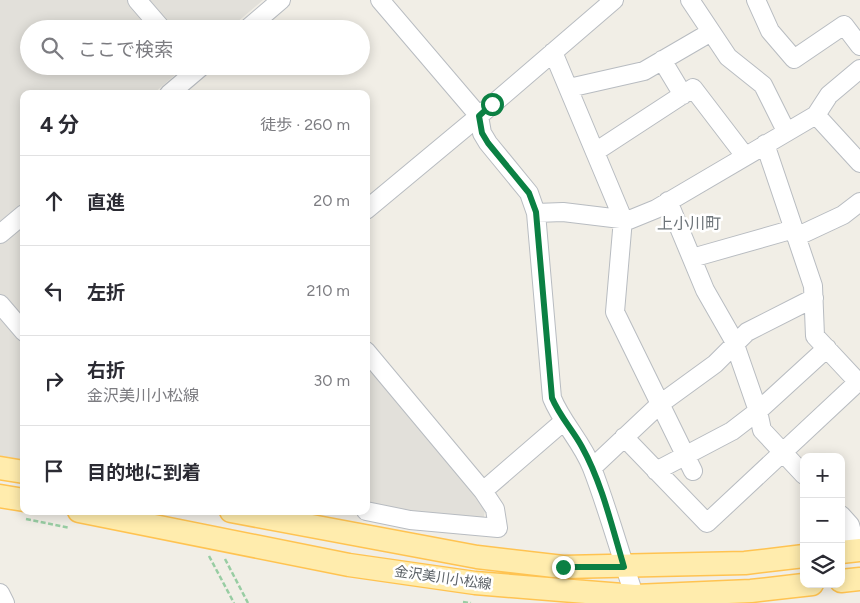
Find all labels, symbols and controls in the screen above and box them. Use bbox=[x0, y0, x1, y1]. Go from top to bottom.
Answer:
search box bbox=[20, 20, 370, 75]
icon: search bbox=[38, 34, 66, 62]
text: ここで検索 bbox=[78, 38, 173, 61]
route start bbox=[481, 93, 504, 116]
text: 4 分 bbox=[40, 112, 79, 137]
text: 徒歩 · 260 m bbox=[260, 115, 350, 134]
icon: ahead bbox=[40, 187, 68, 215]
text: 直進 bbox=[87, 191, 125, 214]
text: 20 m bbox=[313, 191, 350, 210]
district label: 上小川町 bbox=[657, 214, 721, 233]
icon: left bbox=[40, 277, 68, 305]
text: 左折 bbox=[87, 281, 125, 304]
text: 210 m bbox=[307, 281, 350, 300]
text: 右折 bbox=[87, 359, 125, 382]
icon: right bbox=[40, 367, 68, 395]
text: 30 m bbox=[313, 371, 350, 390]
text: 金沢美川小松線 bbox=[87, 386, 199, 405]
map controls bbox=[800, 453, 845, 588]
button: + bbox=[800, 453, 845, 498]
icon: arrive bbox=[40, 457, 68, 485]
text: 目的地に到着 bbox=[87, 461, 201, 484]
button: − bbox=[800, 498, 845, 543]
button: layers bbox=[800, 543, 845, 588]
route end bbox=[552, 556, 575, 579]
street label: 金沢美川小松線 bbox=[393, 563, 493, 593]

